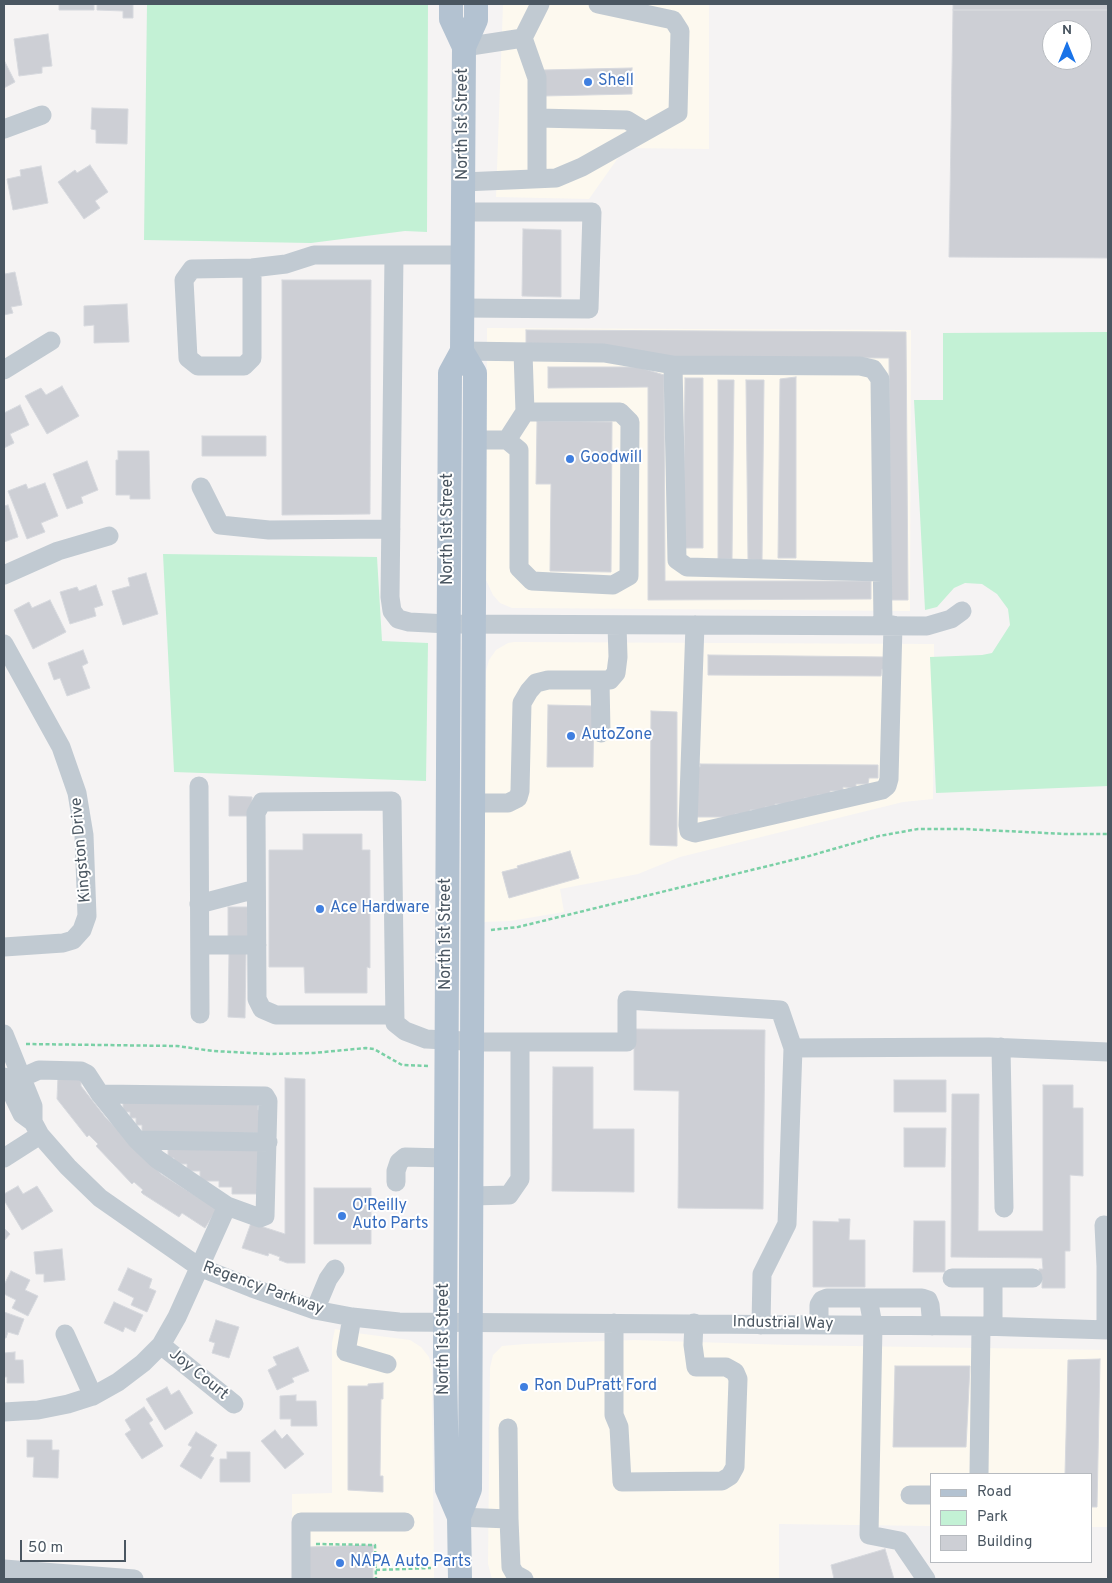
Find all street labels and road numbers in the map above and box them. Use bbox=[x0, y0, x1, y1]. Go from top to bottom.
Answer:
street label: North 1st Street bbox=[454, 68, 474, 180]
street label: North 1st Street bbox=[439, 473, 459, 585]
street label: Kingston Drive bbox=[68, 797, 96, 903]
street label: North 1st Street bbox=[437, 878, 457, 990]
street label: Regency Parkway bbox=[200, 1258, 326, 1320]
street label: North 1st Street bbox=[435, 1283, 455, 1395]
street label: Industrial Way bbox=[732, 1314, 834, 1334]
street label: Joy Court bbox=[164, 1345, 232, 1405]

